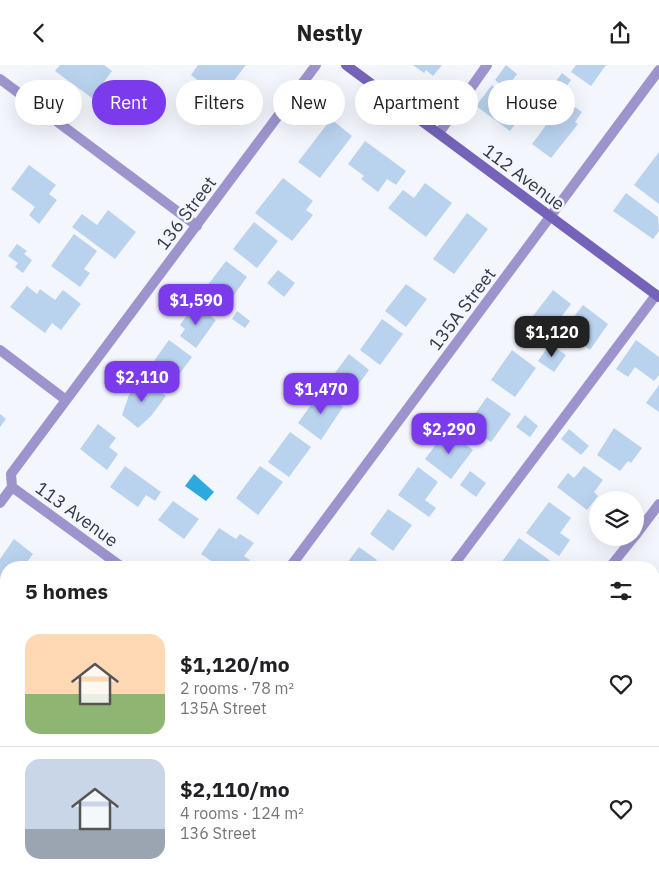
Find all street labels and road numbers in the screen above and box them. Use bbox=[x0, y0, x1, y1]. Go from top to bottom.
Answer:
street label: 112 Avenue bbox=[478, 139, 570, 215]
street label: 136 Street bbox=[151, 172, 221, 254]
street label: 135A Street bbox=[423, 263, 501, 355]
street label: 113 Avenue bbox=[31, 476, 123, 552]

